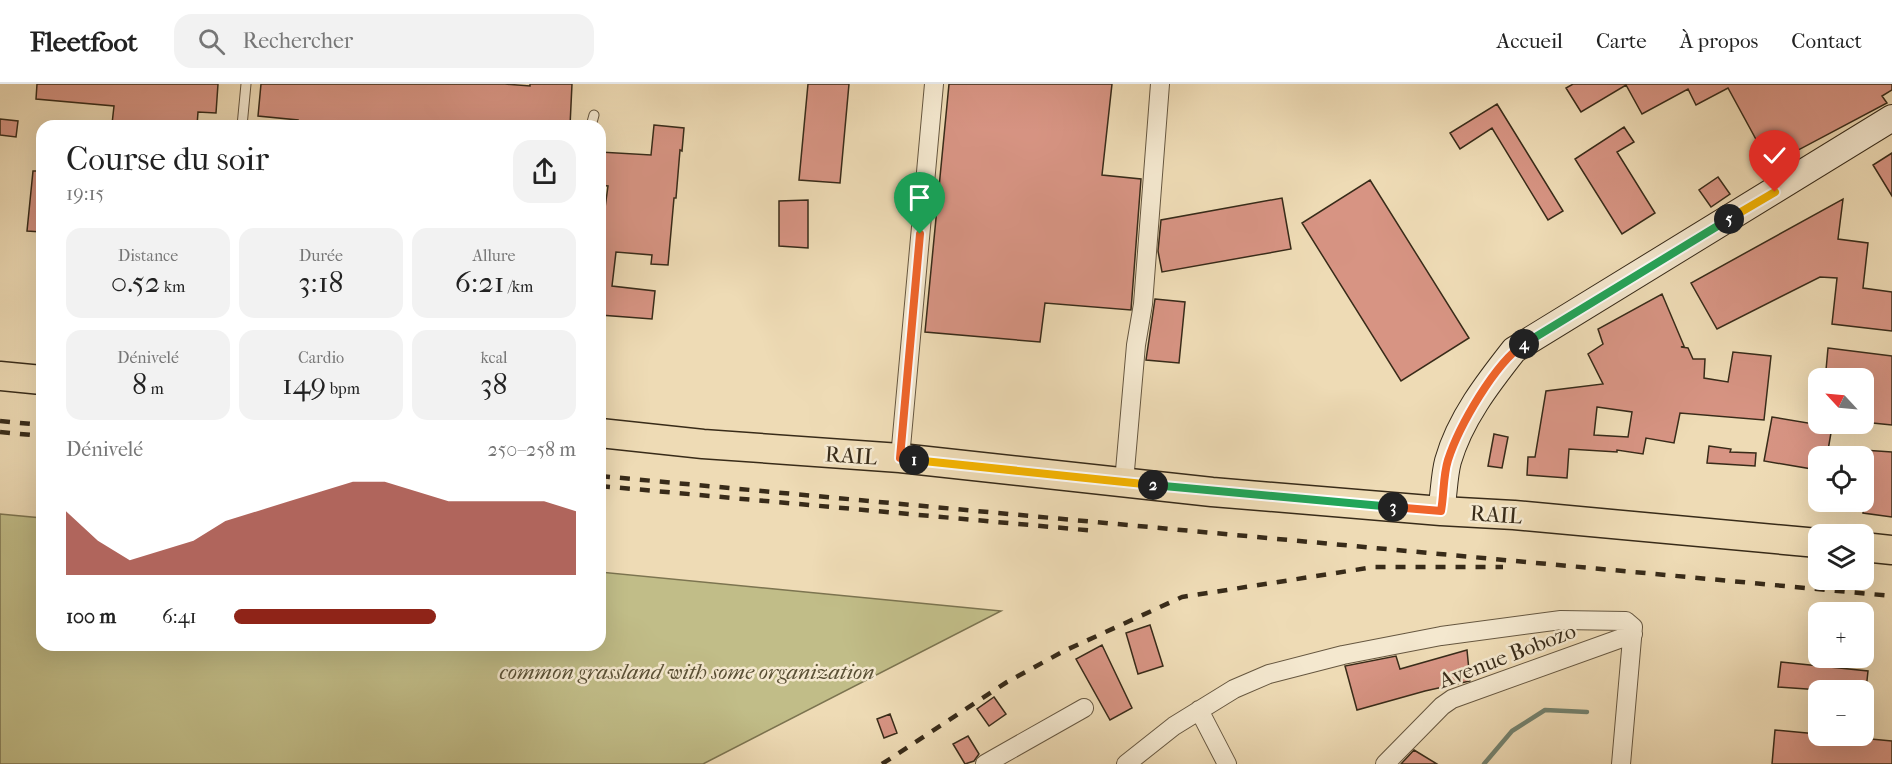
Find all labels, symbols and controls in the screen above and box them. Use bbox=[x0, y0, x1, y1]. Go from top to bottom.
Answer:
search box bbox=[174, 14, 594, 68]
text: Fleetfoot bbox=[30, 25, 138, 58]
icon: search bbox=[195, 25, 228, 58]
text: Rechercher bbox=[243, 28, 353, 54]
text: Accueil bbox=[1497, 29, 1563, 53]
text: Carte bbox=[1596, 29, 1647, 53]
text: À propos bbox=[1680, 29, 1758, 53]
text: Contact bbox=[1791, 29, 1862, 53]
pin bbox=[1749, 130, 1800, 192]
icon: check bbox=[1758, 139, 1791, 172]
text: Course du soir bbox=[66, 140, 269, 179]
button: share bbox=[513, 140, 576, 203]
pin bbox=[894, 172, 945, 234]
icon: arrive bbox=[903, 181, 936, 214]
text: 19:15 bbox=[66, 182, 104, 205]
pin: 5 bbox=[1714, 204, 1744, 234]
text: 5 bbox=[1726, 209, 1732, 228]
text: Distance bbox=[118, 246, 178, 265]
text: Durée bbox=[299, 246, 343, 265]
text: Allure bbox=[473, 246, 515, 265]
text: 0.52 bbox=[111, 265, 160, 300]
text: 3:18 bbox=[298, 265, 344, 300]
text: 6:21 bbox=[455, 265, 504, 300]
text: km bbox=[160, 277, 185, 296]
text: /km bbox=[504, 277, 533, 296]
pin: 4 bbox=[1509, 329, 1539, 359]
text: 4 bbox=[1519, 334, 1529, 353]
text: Dénivelé bbox=[117, 348, 179, 367]
text: Cardio bbox=[298, 348, 344, 367]
text: kcal bbox=[481, 348, 507, 367]
text: 8 bbox=[132, 367, 147, 402]
text: 149 bbox=[282, 367, 326, 402]
text: 38 bbox=[480, 367, 508, 402]
north arrow bbox=[1808, 368, 1874, 434]
map controls bbox=[1808, 368, 1874, 746]
text: m bbox=[147, 379, 164, 398]
text: bpm bbox=[326, 379, 360, 398]
text: Dénivelé bbox=[66, 438, 143, 461]
text: 250–258 m bbox=[487, 438, 576, 461]
street label: RAIL bbox=[824, 441, 879, 471]
pin: 1 bbox=[899, 445, 929, 475]
button: locate bbox=[1808, 446, 1874, 512]
text: 1 bbox=[911, 450, 917, 469]
pin: 2 bbox=[1138, 470, 1168, 500]
text: 2 bbox=[1149, 475, 1157, 494]
pin: 3 bbox=[1378, 492, 1408, 522]
text: 3 bbox=[1390, 497, 1396, 516]
street label: RAIL bbox=[1469, 500, 1524, 530]
button: layers bbox=[1808, 524, 1874, 590]
button: + bbox=[1808, 602, 1874, 668]
text: 100 m bbox=[66, 605, 116, 628]
text: 6:41 bbox=[162, 605, 197, 628]
street label: Avenue Bobozo bbox=[1434, 618, 1580, 694]
park label: common grassland with some organization bbox=[499, 659, 875, 685]
button: − bbox=[1808, 680, 1874, 746]

